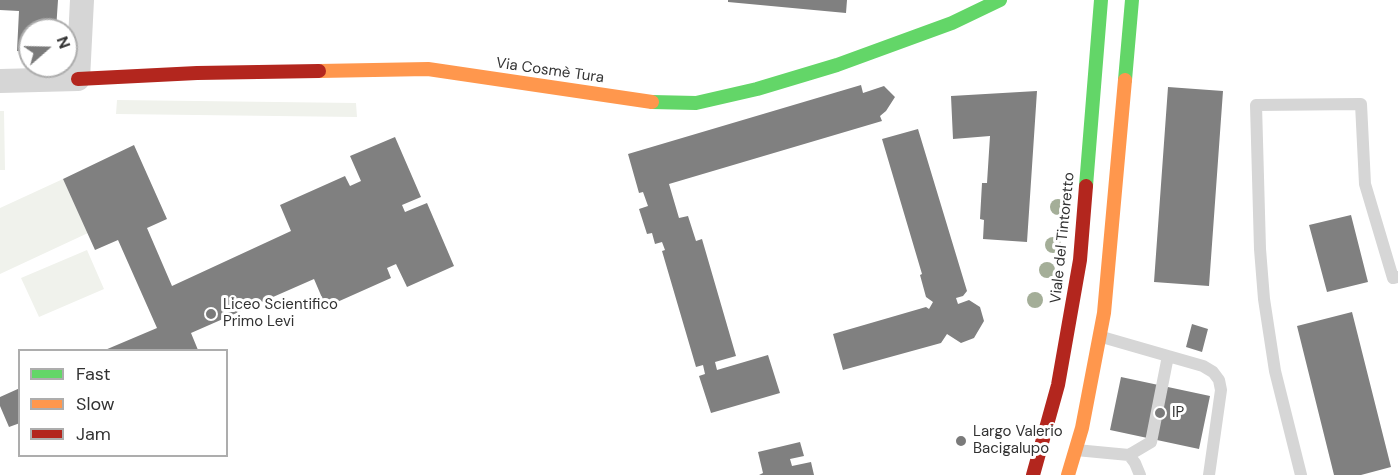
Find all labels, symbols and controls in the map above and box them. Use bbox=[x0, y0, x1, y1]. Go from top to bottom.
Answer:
north arrow bbox=[18, 18, 78, 78]
text: N bbox=[52, 33, 75, 51]
street label: Via Cosmè Tura bbox=[495, 55, 605, 87]
street label: Viale del Tintoretto bbox=[1047, 171, 1079, 305]
place label: Liceo Scientifico Primo Levi bbox=[223, 296, 338, 331]
marker: Liceo Scientifico Primo Levi bbox=[204, 307, 218, 321]
legend bbox=[18, 349, 228, 457]
text: Fast bbox=[76, 362, 111, 386]
text: Slow bbox=[76, 392, 115, 416]
place label: IP bbox=[1172, 404, 1184, 422]
marker: IP bbox=[1153, 406, 1167, 420]
text: Jam bbox=[76, 422, 111, 446]
place label: Largo Valerio Bacigalupo bbox=[973, 423, 1063, 458]
marker: Largo Valerio Bacigalupo bbox=[954, 434, 968, 448]

